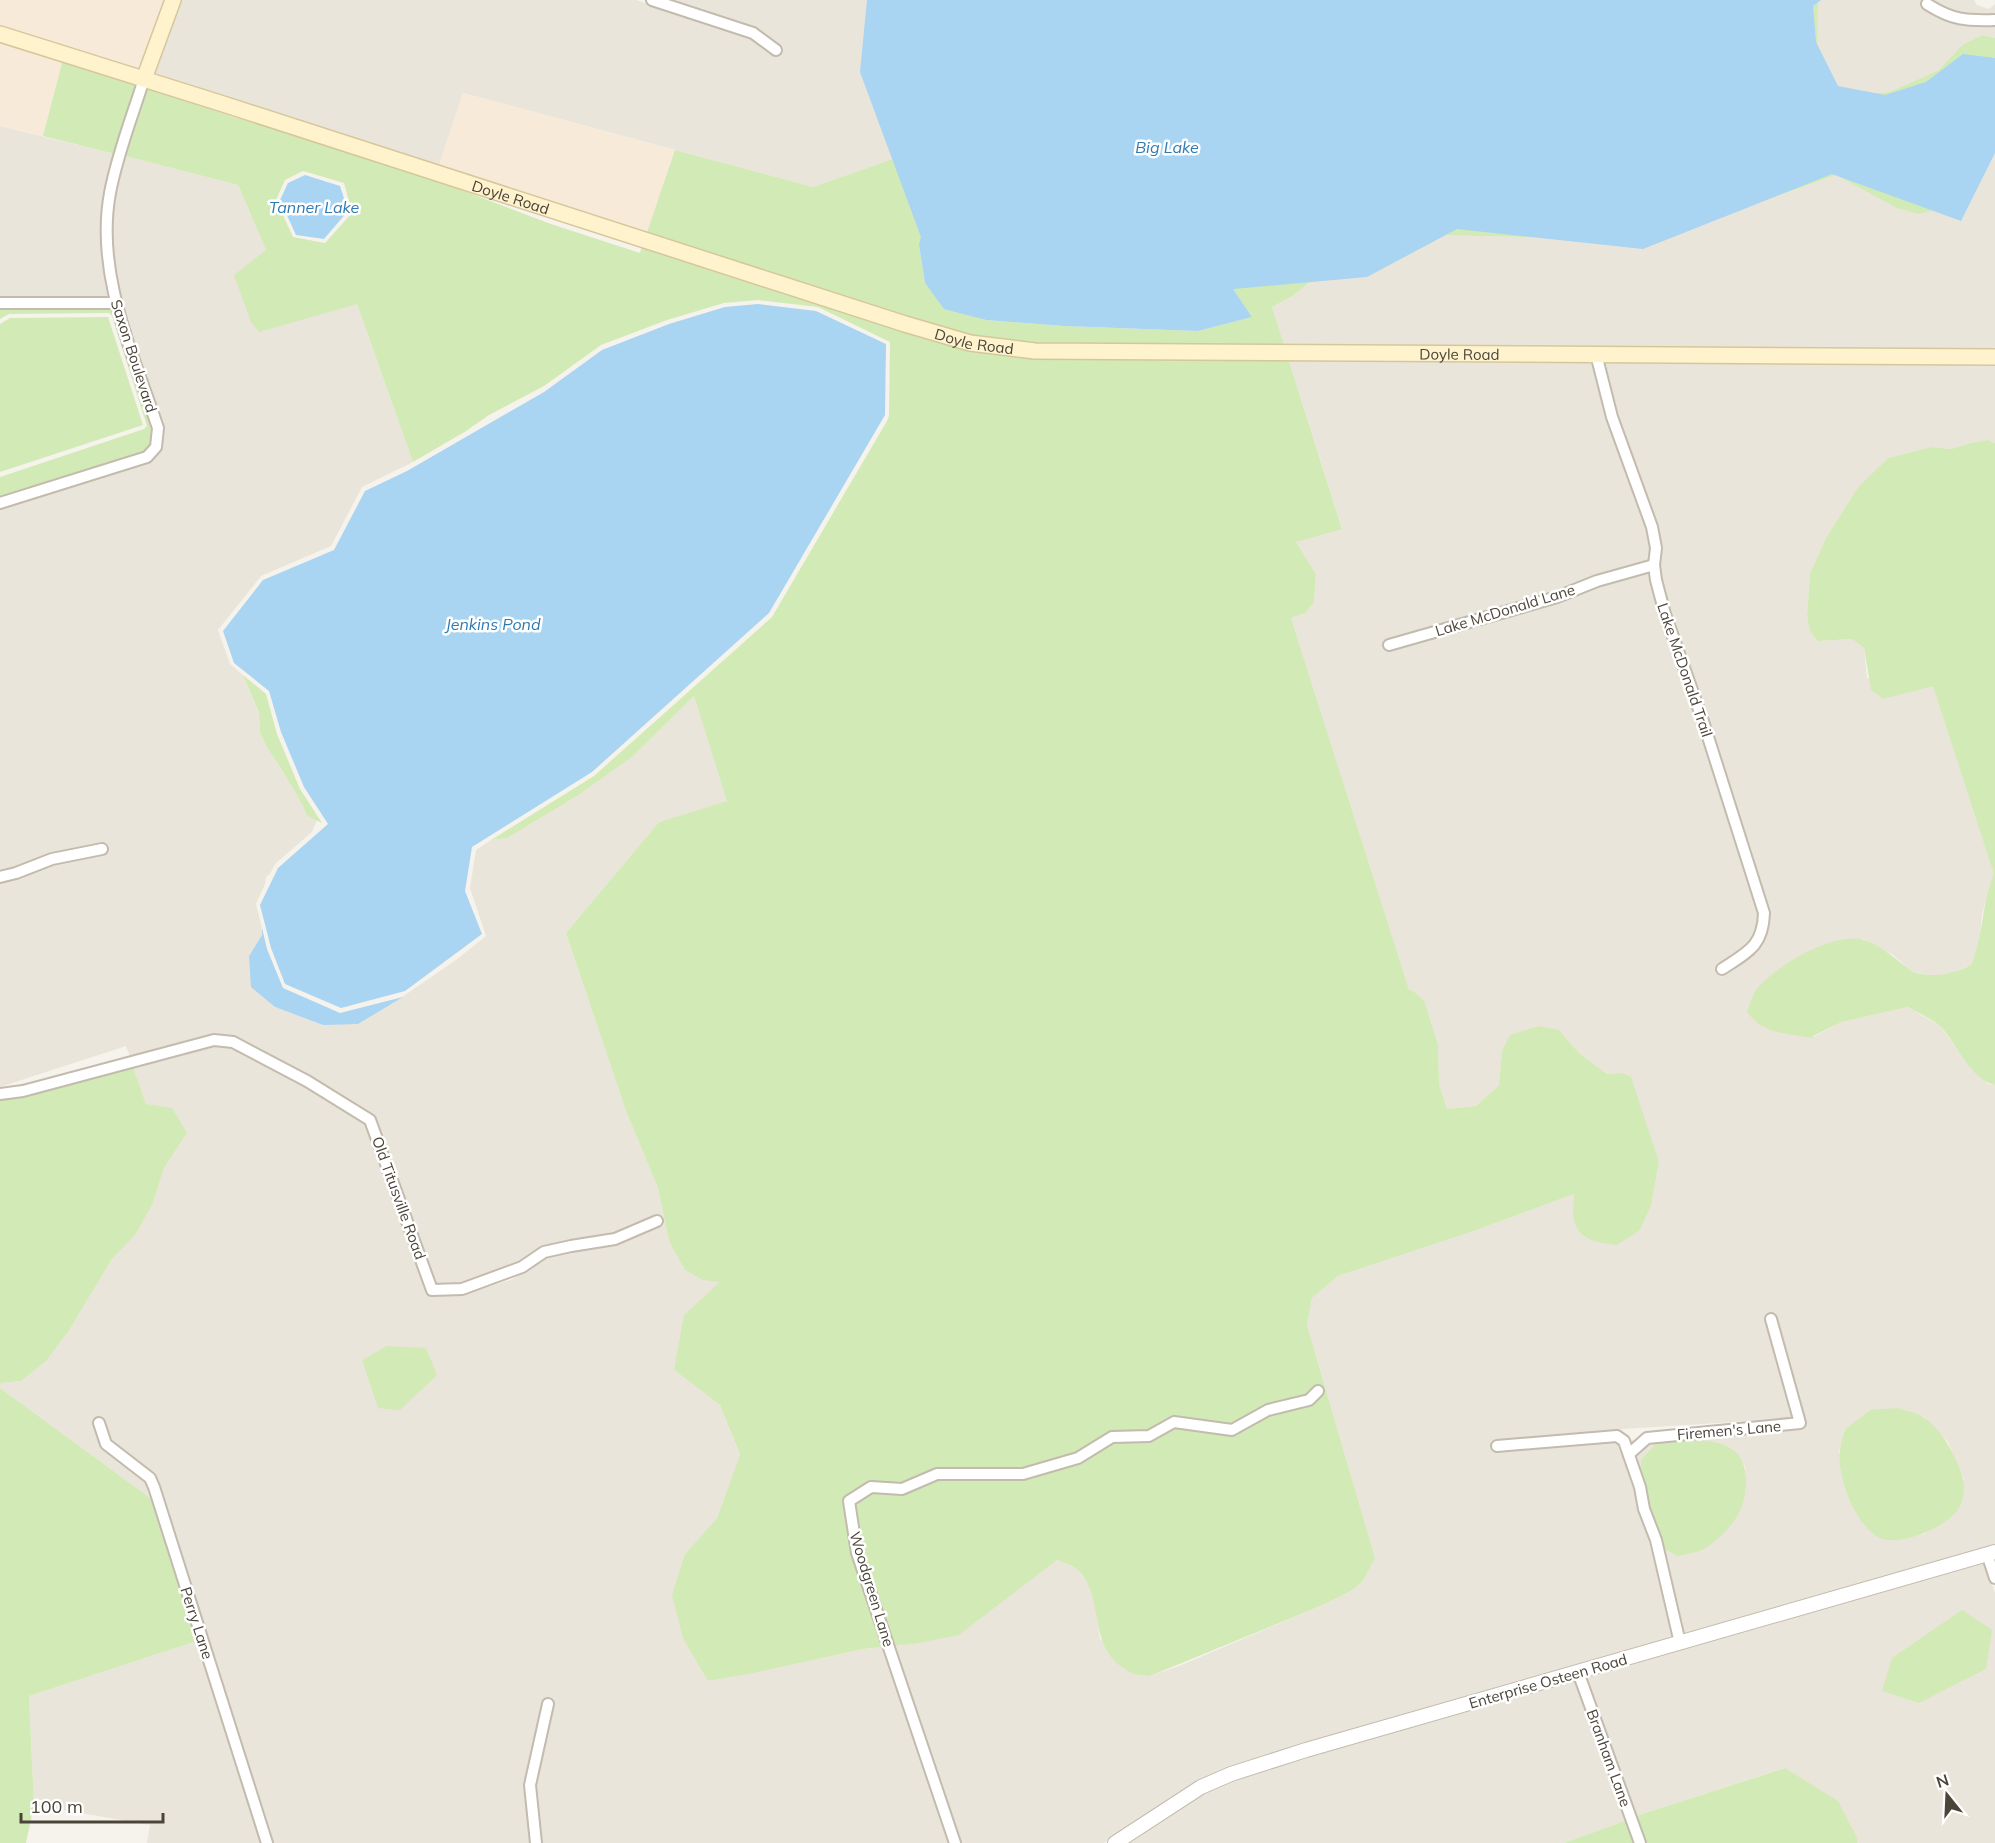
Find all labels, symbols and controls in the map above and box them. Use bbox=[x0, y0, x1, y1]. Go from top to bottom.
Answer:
water label: Big Lake bbox=[1135, 137, 1199, 157]
street label: Doyle Road bbox=[470, 175, 552, 218]
water label: Tanner Lake bbox=[269, 197, 360, 217]
street label: Saxon Boulevard bbox=[107, 297, 161, 415]
street label: Doyle Road bbox=[933, 324, 1015, 358]
street label: Doyle Road bbox=[1419, 344, 1500, 363]
street label: Lake McDonald Lane bbox=[1433, 580, 1577, 640]
street label: Lake McDonald Trail bbox=[1653, 600, 1717, 740]
water label: Jenkins Pond bbox=[443, 614, 541, 634]
street label: Old Titusville Road bbox=[368, 1134, 430, 1262]
street label: Firemen's Lane bbox=[1676, 1416, 1782, 1444]
street label: Woodgreen Lane bbox=[845, 1529, 899, 1649]
street label: Perry Lane bbox=[176, 1584, 218, 1662]
street label: Enterprise Osteen Road bbox=[1467, 1649, 1629, 1713]
street label: Branham Lane bbox=[1583, 1707, 1635, 1809]
north arrow bbox=[1917, 1765, 1977, 1825]
text: N bbox=[1934, 1769, 1951, 1792]
scale bar bbox=[21, 1786, 164, 1824]
text: 100 m bbox=[30, 1795, 83, 1818]

